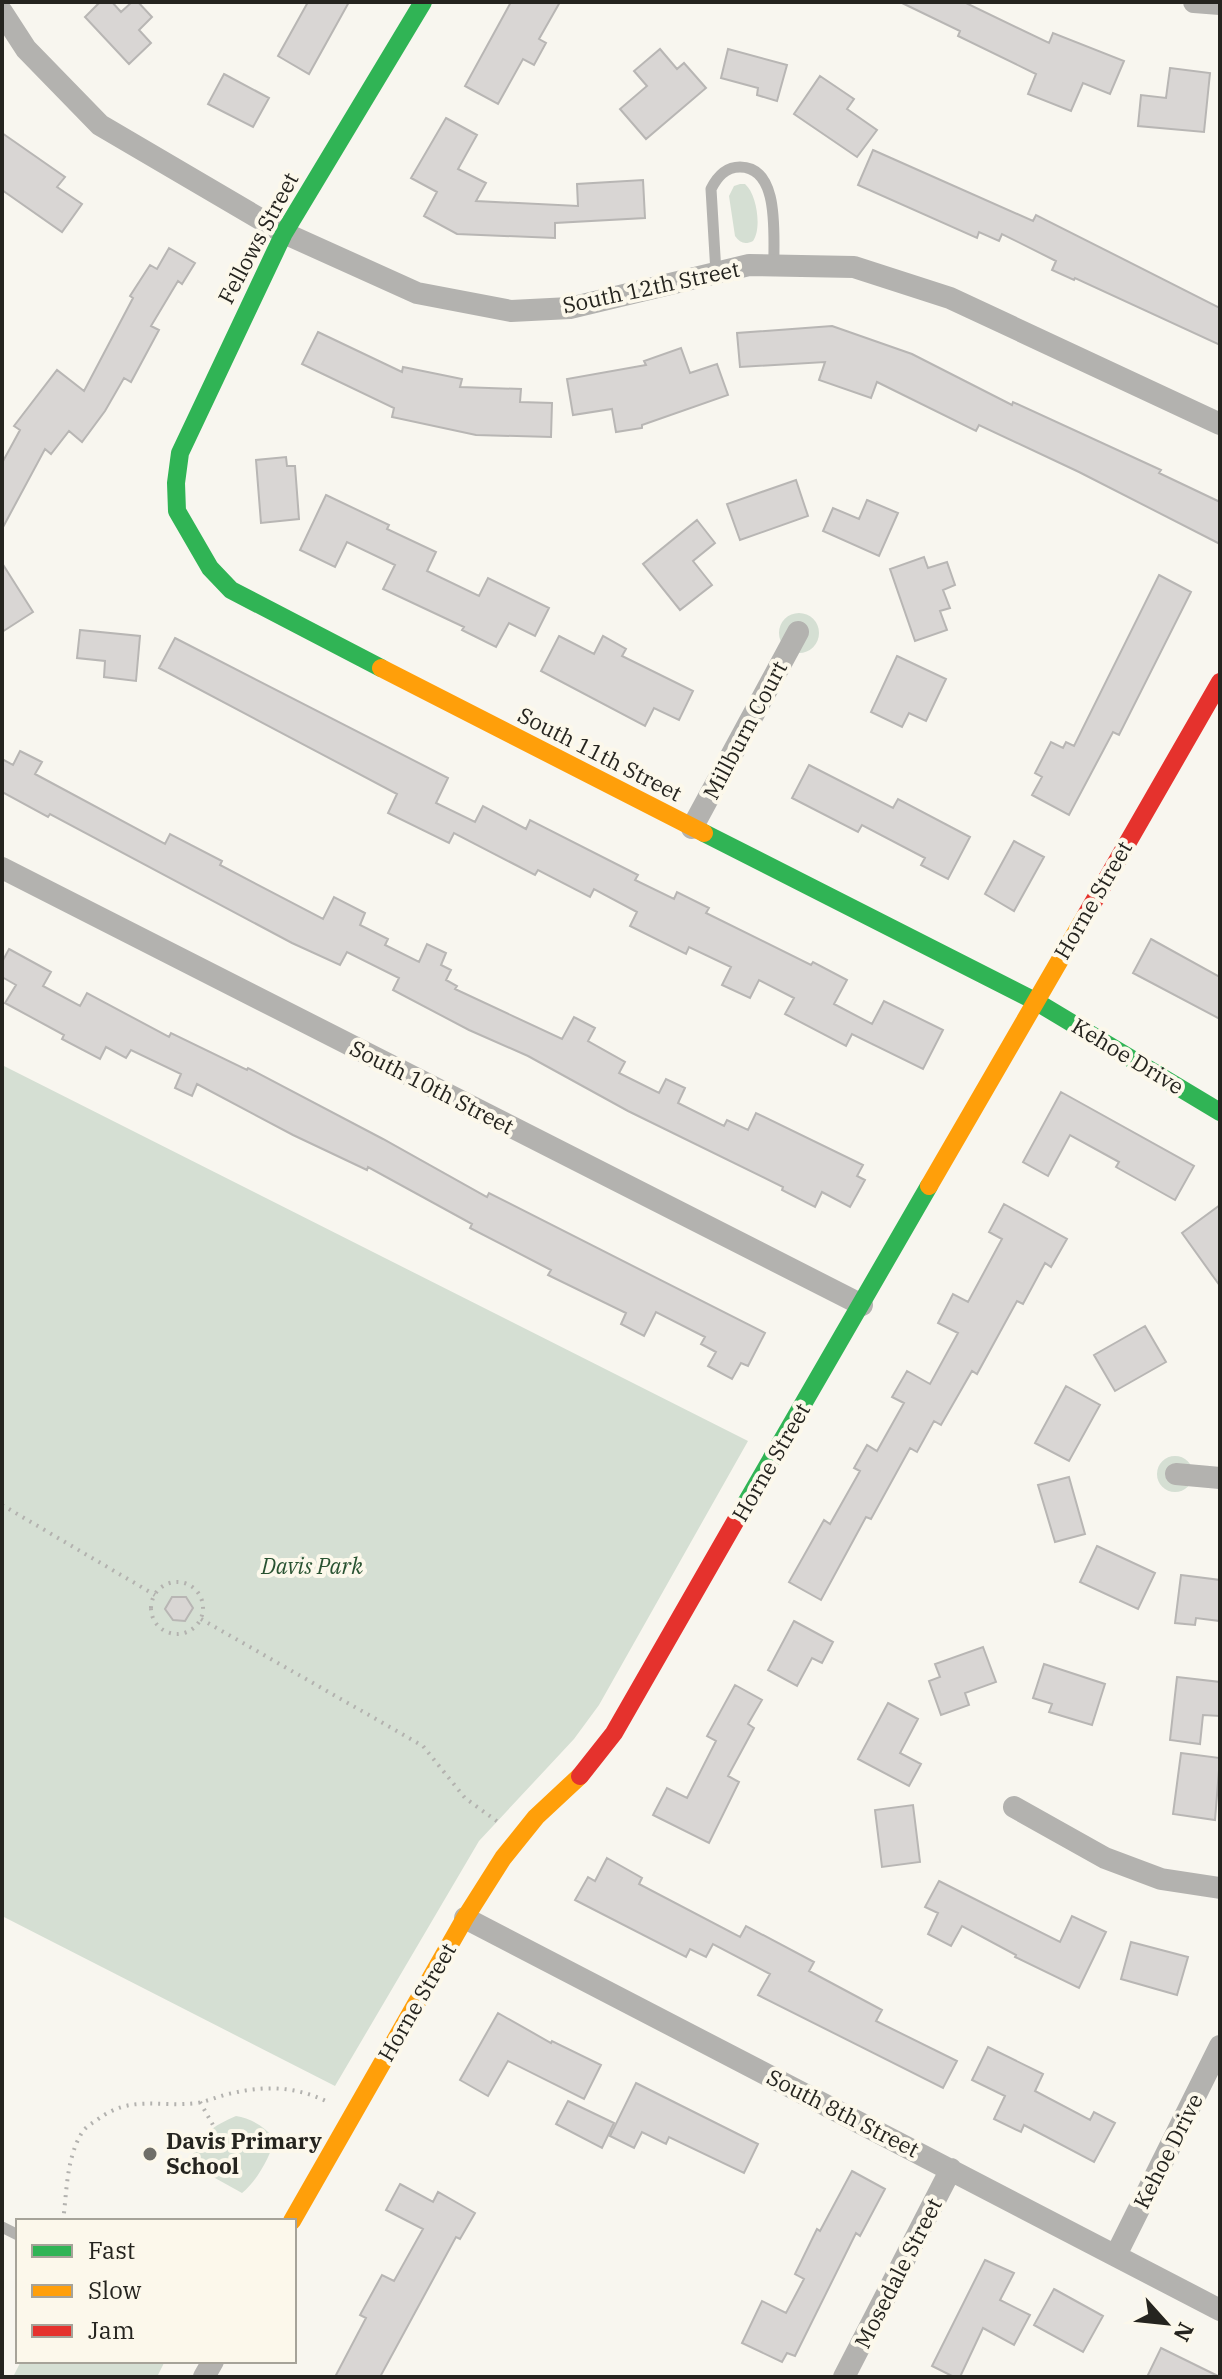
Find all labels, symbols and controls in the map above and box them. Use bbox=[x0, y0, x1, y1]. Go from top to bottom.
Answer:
street label: Fellows Street bbox=[211, 167, 304, 309]
street label: South 12th Street bbox=[560, 254, 742, 319]
street label: Millburn Court bbox=[696, 655, 793, 804]
street label: South 11th Street bbox=[513, 700, 687, 808]
street label: Horne Street bbox=[1047, 835, 1138, 964]
street label: Kehoe Drive bbox=[1067, 1011, 1190, 1100]
street label: South 10th Street bbox=[345, 1033, 519, 1141]
street label: Horne Street bbox=[725, 1397, 816, 1526]
park label: Davis Park bbox=[260, 1551, 363, 1580]
street label: Horne Street bbox=[371, 1937, 462, 2066]
street label: South 8th Street bbox=[762, 2062, 924, 2164]
street label: Kehoe Drive bbox=[1126, 2088, 1209, 2213]
place label: Davis Primary School bbox=[166, 2126, 322, 2180]
marker: Davis Primary School bbox=[141, 2145, 159, 2163]
street label: Mosedale Street bbox=[847, 2192, 948, 2353]
legend bbox=[16, 2219, 296, 2363]
text: Fast bbox=[88, 2234, 135, 2266]
text: Slow bbox=[88, 2274, 142, 2306]
north arrow bbox=[1126, 2283, 1206, 2363]
text: Jam bbox=[88, 2314, 135, 2346]
text: N bbox=[1167, 2318, 1201, 2347]

